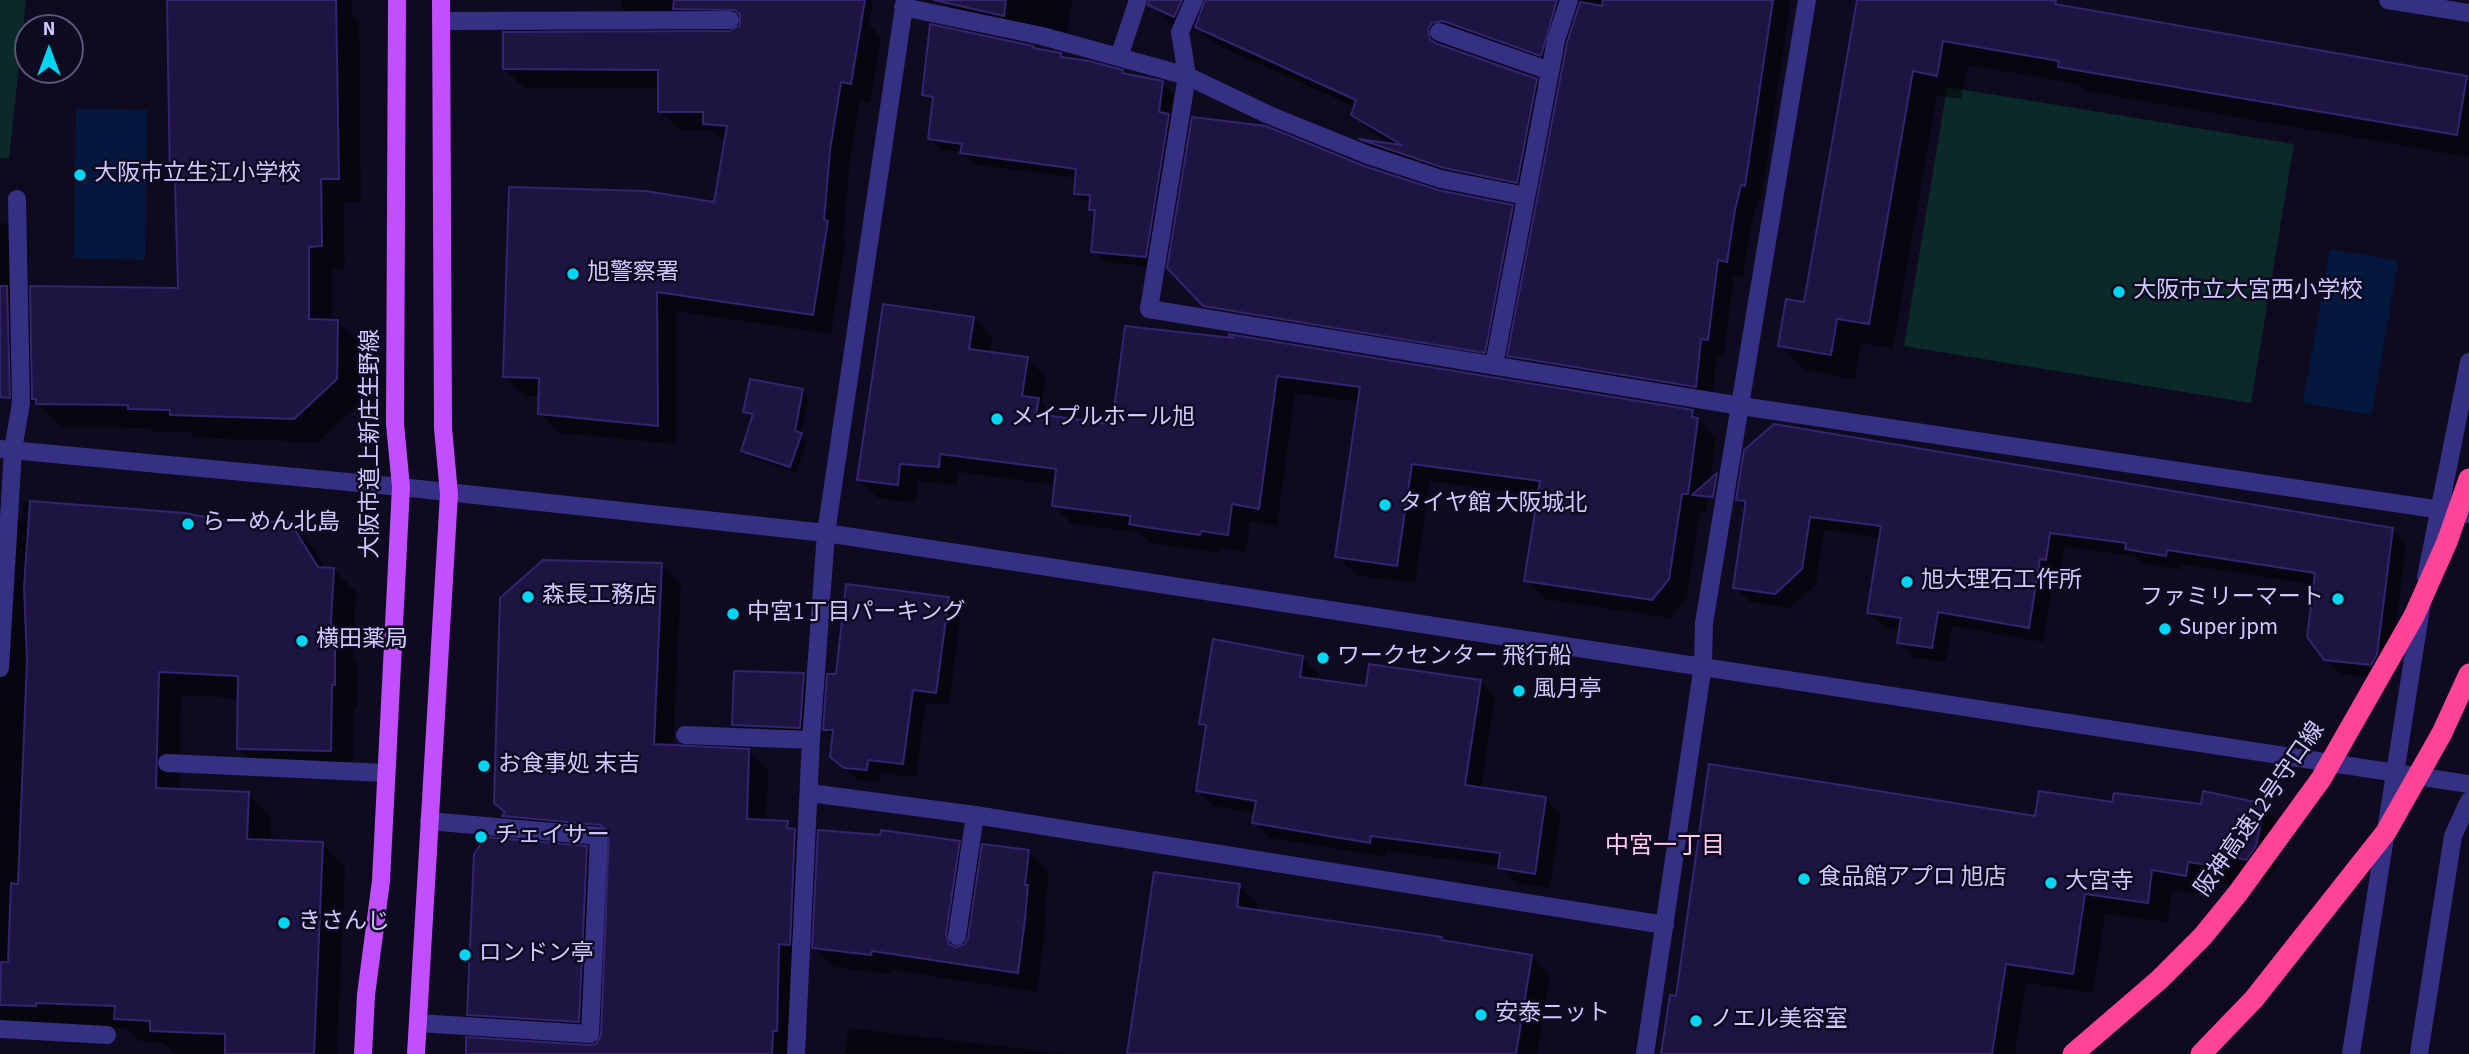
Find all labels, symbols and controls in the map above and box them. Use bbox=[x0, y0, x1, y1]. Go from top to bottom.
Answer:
north arrow bbox=[14, 14, 84, 84]
text: N bbox=[43, 16, 55, 43]
place label: 大阪市立生江小学校 bbox=[94, 161, 301, 189]
marker: 大阪市立生江小学校 bbox=[72, 167, 88, 183]
place label: 旭警察署 bbox=[587, 260, 679, 288]
marker: 旭警察署 bbox=[565, 266, 581, 282]
place label: 大阪市立大宮西小学校 bbox=[2133, 278, 2363, 306]
marker: 大阪市立大宮西小学校 bbox=[2111, 284, 2127, 300]
street label: 大阪市道上新庄生野線 bbox=[358, 329, 386, 559]
place label: メイプルホール旭 bbox=[1011, 405, 1195, 433]
marker: メイプルホール旭 bbox=[989, 411, 1005, 427]
place label: タイヤ館 大阪城北 bbox=[1399, 491, 1588, 519]
marker: タイヤ館 大阪城北 bbox=[1377, 497, 1393, 513]
place label: らーめん北島 bbox=[202, 510, 340, 538]
marker: らーめん北島 bbox=[180, 516, 196, 532]
place label: 旭大理石工作所 bbox=[1921, 568, 2082, 596]
marker: 旭大理石工作所 bbox=[1899, 574, 1915, 590]
place label: 森長工務店 bbox=[542, 583, 657, 611]
place label: ファミリーマート bbox=[2140, 585, 2324, 613]
marker: 森長工務店 bbox=[520, 589, 536, 605]
marker: ファミリーマート bbox=[2330, 591, 2346, 607]
place label: 中宮1丁目パーキング bbox=[747, 600, 965, 628]
marker: 中宮1丁目パーキング bbox=[725, 606, 741, 622]
place label: Super jpm bbox=[2179, 615, 2278, 643]
marker: Super jpm bbox=[2157, 621, 2173, 637]
place label: 横田薬局 bbox=[316, 627, 408, 655]
marker: 横田薬局 bbox=[294, 633, 310, 649]
place label: ワークセンター 飛行船 bbox=[1337, 644, 1572, 672]
marker: ワークセンター 飛行船 bbox=[1315, 650, 1331, 666]
place label: 風月亭 bbox=[1533, 677, 1602, 705]
marker: 風月亭 bbox=[1511, 683, 1527, 699]
street label: 阪神高速12号守口線 bbox=[2190, 717, 2332, 903]
place label: お食事処 末吉 bbox=[498, 752, 641, 780]
marker: お食事処 末吉 bbox=[476, 758, 492, 774]
place label: チェイサー bbox=[495, 823, 610, 851]
marker: チェイサー bbox=[473, 829, 489, 845]
district label: 中宮一丁目 bbox=[1605, 834, 1725, 862]
place label: 食品館アプロ 旭店 bbox=[1818, 865, 2007, 893]
place label: 大宮寺 bbox=[2065, 869, 2134, 897]
marker: 食品館アプロ 旭店 bbox=[1796, 871, 1812, 887]
marker: 大宮寺 bbox=[2043, 875, 2059, 891]
place label: きさんじ bbox=[298, 909, 390, 937]
marker: きさんじ bbox=[276, 915, 292, 931]
place label: ロンドン亭 bbox=[479, 941, 594, 969]
marker: ロンドン亭 bbox=[457, 947, 473, 963]
place label: 安泰ニット bbox=[1495, 1001, 1610, 1029]
marker: 安泰ニット bbox=[1473, 1007, 1489, 1023]
place label: ノエル美容室 bbox=[1710, 1007, 1848, 1035]
marker: ノエル美容室 bbox=[1688, 1013, 1704, 1029]

